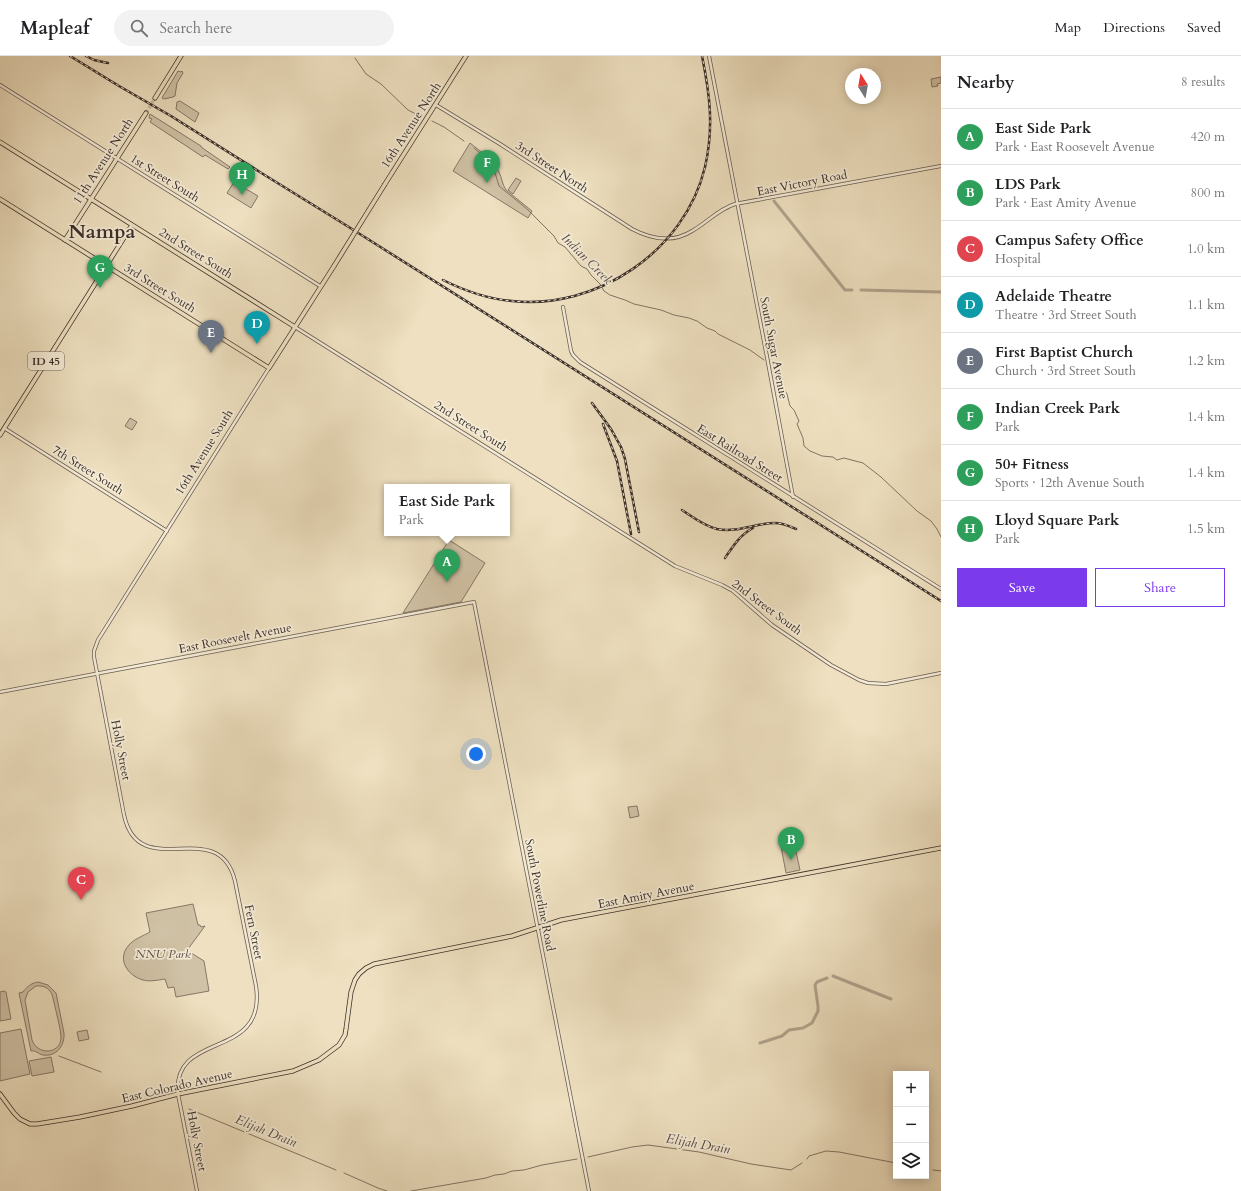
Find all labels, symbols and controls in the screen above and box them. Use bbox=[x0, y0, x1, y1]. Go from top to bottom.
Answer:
search box bbox=[114, 10, 394, 46]
text: Mapleaf bbox=[20, 15, 90, 41]
icon: search bbox=[128, 17, 150, 39]
text: Search here bbox=[160, 18, 232, 38]
text: Map bbox=[1055, 18, 1081, 37]
text: Directions bbox=[1103, 18, 1165, 37]
text: Saved bbox=[1187, 18, 1221, 37]
north arrow bbox=[845, 68, 881, 104]
text: Nearby bbox=[957, 71, 1014, 94]
text: 8 results bbox=[1181, 73, 1225, 91]
street label: 16th Avenue North bbox=[377, 79, 445, 171]
street label: 11th Avenue North bbox=[69, 115, 137, 207]
text: East Side Park bbox=[995, 118, 1091, 138]
text: A bbox=[965, 128, 975, 146]
text: 420 m bbox=[1191, 128, 1225, 146]
street label: 3rd Street North bbox=[513, 137, 592, 197]
text: Park · East Roosevelt Avenue bbox=[995, 138, 1155, 156]
street label: 1st Street South bbox=[127, 150, 203, 206]
pin: F bbox=[474, 150, 500, 183]
pin: H bbox=[229, 162, 255, 195]
street label: East Victory Road bbox=[755, 166, 849, 200]
text: LDS Park bbox=[995, 174, 1061, 194]
text: B bbox=[965, 184, 975, 202]
text: 800 m bbox=[1191, 184, 1225, 202]
text: Park · East Amity Avenue bbox=[995, 194, 1136, 212]
district label: Nampa bbox=[68, 218, 136, 245]
street label: 2nd Street South bbox=[156, 224, 236, 282]
water label: Indian Creek bbox=[557, 229, 617, 289]
text: Campus Safety Office bbox=[995, 230, 1144, 250]
text: C bbox=[965, 240, 975, 258]
text: 1.0 km bbox=[1187, 240, 1225, 258]
text: Hospital bbox=[995, 250, 1041, 268]
pin: G bbox=[87, 255, 113, 288]
street label: 3rd Street South bbox=[121, 260, 199, 317]
text: Adelaide Theatre bbox=[995, 286, 1112, 306]
street label: South Sugar Avenue bbox=[756, 296, 792, 400]
text: D bbox=[964, 296, 976, 314]
text: 1.1 km bbox=[1187, 296, 1225, 314]
text: Theatre · 3rd Street South bbox=[995, 306, 1137, 324]
pin: D bbox=[244, 311, 270, 344]
pin: E bbox=[198, 320, 224, 353]
text: First Baptist Church bbox=[995, 342, 1133, 362]
road number: ID 45 bbox=[28, 352, 64, 370]
text: E bbox=[966, 352, 974, 370]
text: 1.2 km bbox=[1187, 352, 1225, 370]
text: Church · 3rd Street South bbox=[995, 362, 1136, 380]
street label: 2nd Street South bbox=[431, 397, 511, 455]
text: Indian Creek Park bbox=[995, 398, 1120, 418]
street label: 16th Avenue South bbox=[171, 406, 237, 498]
text: F bbox=[966, 408, 974, 426]
text: 1.4 km bbox=[1187, 408, 1225, 426]
text: Park bbox=[995, 418, 1020, 436]
street label: East Railroad Street bbox=[694, 420, 786, 486]
street label: 7th Street South bbox=[49, 442, 127, 499]
text: 50+ Fitness bbox=[995, 454, 1069, 474]
text: G bbox=[965, 464, 975, 482]
text: 1.4 km bbox=[1187, 464, 1225, 482]
text: Sports · 12th Avenue South bbox=[995, 474, 1145, 492]
popup bbox=[384, 484, 510, 536]
text: East Side Park bbox=[399, 491, 495, 511]
text: Lloyd Square Park bbox=[995, 510, 1119, 530]
text: Park bbox=[399, 511, 424, 529]
text: H bbox=[964, 520, 976, 538]
text: 1.5 km bbox=[1187, 520, 1225, 538]
text: Park bbox=[995, 530, 1020, 548]
pin: A bbox=[434, 549, 460, 582]
button: Save bbox=[957, 568, 1087, 607]
button: Share bbox=[1095, 568, 1225, 607]
street label: 2nd Street South bbox=[729, 575, 806, 639]
street label: East Roosevelt Avenue bbox=[177, 619, 293, 657]
street label: Holly Street bbox=[107, 719, 135, 782]
your location bbox=[466, 744, 486, 764]
pin: B bbox=[778, 827, 804, 860]
street label: South Powerline Road bbox=[521, 838, 559, 953]
pin: C bbox=[68, 867, 94, 900]
street label: East Amity Avenue bbox=[596, 878, 696, 912]
street label: Fern Street bbox=[241, 903, 267, 961]
park label: NNU Park bbox=[135, 946, 191, 962]
street label: East Colorado Avenue bbox=[120, 1065, 234, 1107]
map controls bbox=[893, 1071, 929, 1179]
button: + bbox=[893, 1071, 929, 1107]
button: − bbox=[893, 1107, 929, 1143]
street label: Holly Street bbox=[183, 1110, 211, 1173]
water label: Elijah Drain bbox=[233, 1111, 300, 1152]
water label: Elijah Drain bbox=[665, 1130, 732, 1159]
button: layers bbox=[893, 1143, 929, 1179]

